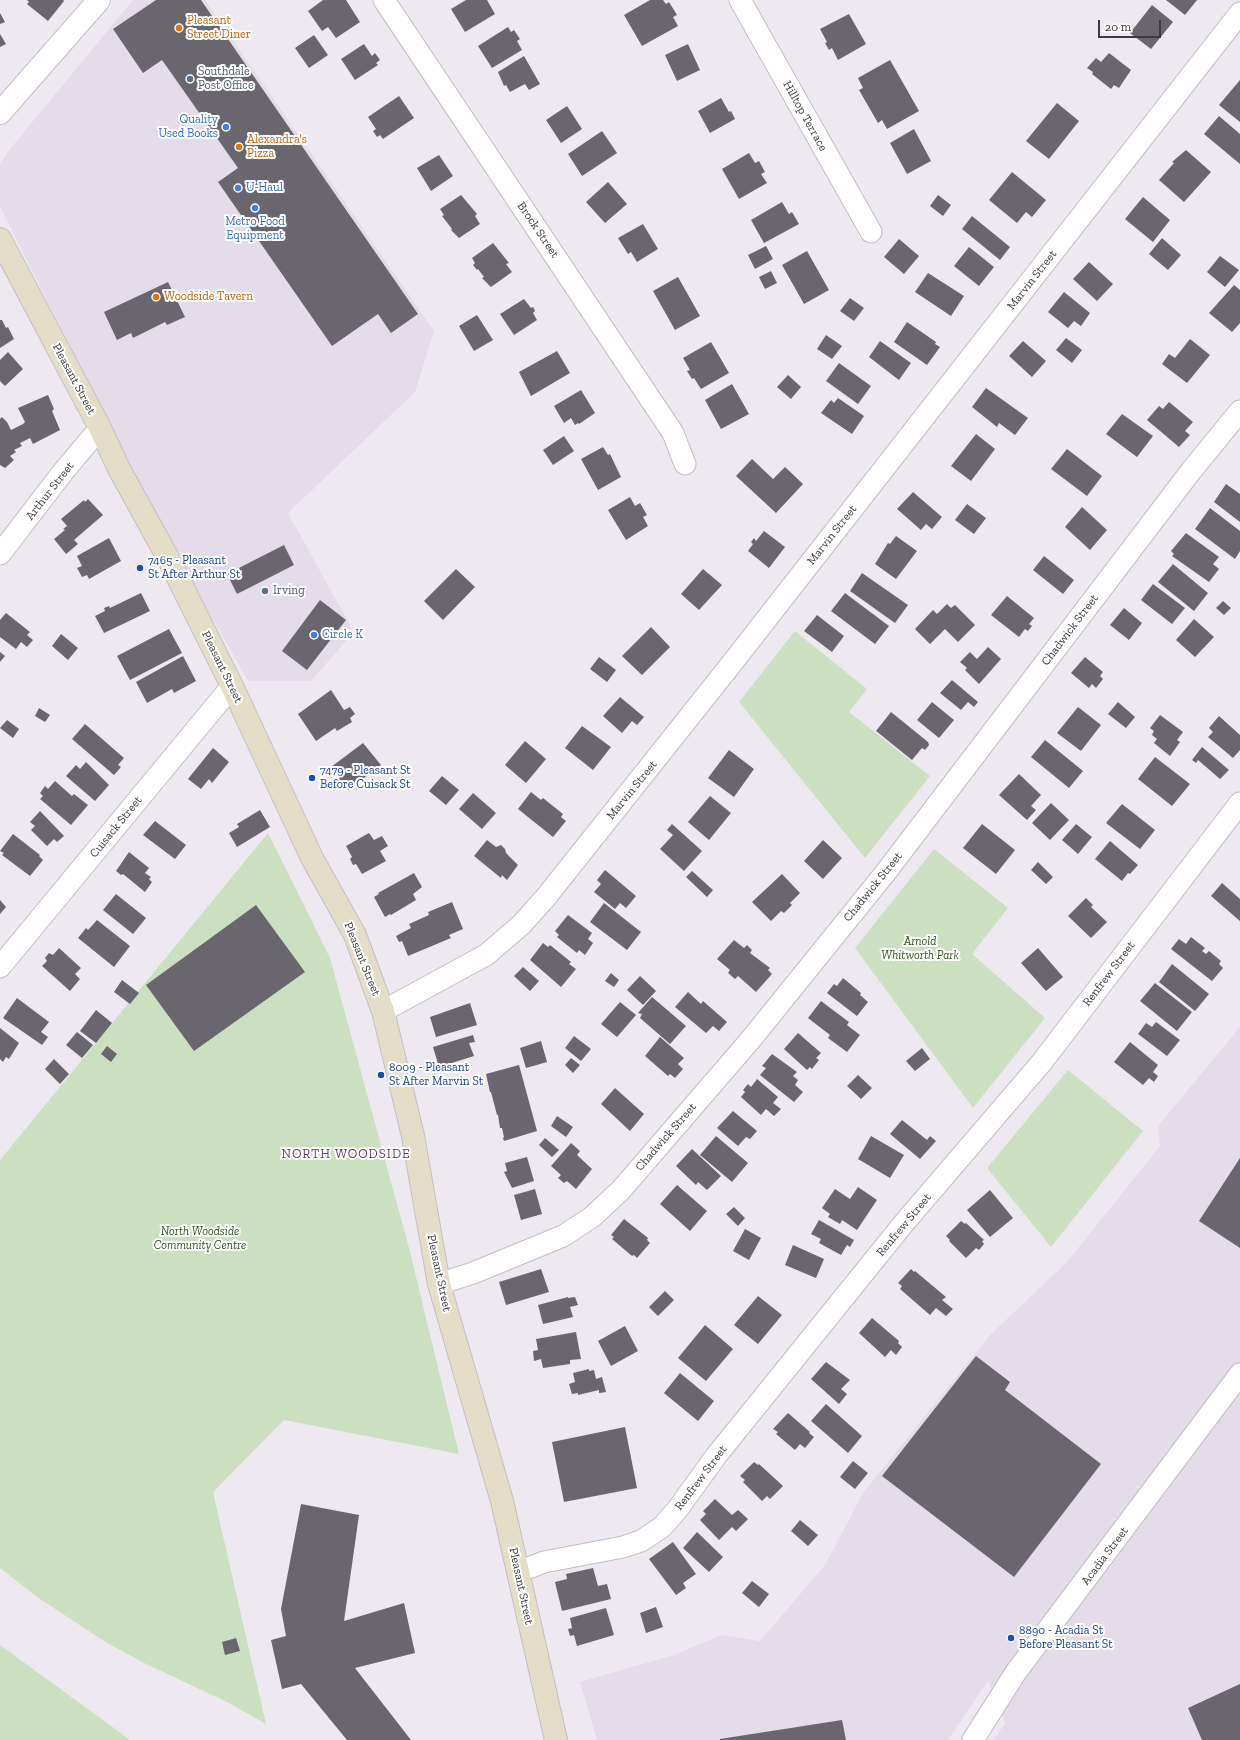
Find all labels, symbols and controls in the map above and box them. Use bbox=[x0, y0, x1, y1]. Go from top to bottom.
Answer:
scale bar bbox=[1100, 12, 1163, 38]
place label: Pleasant Street Diner bbox=[187, 14, 251, 42]
text: 20 m bbox=[1105, 20, 1131, 34]
marker: Pleasant Street Diner bbox=[174, 23, 184, 33]
place label: Southdale Post Office bbox=[198, 65, 254, 93]
marker: Southdale Post Office bbox=[185, 74, 195, 84]
street label: Hilltop Terrace bbox=[780, 78, 830, 154]
place label: Quality Used Books bbox=[158, 113, 218, 141]
marker: Quality Used Books bbox=[221, 122, 231, 132]
place label: Alexandra's Pizza bbox=[247, 133, 307, 161]
marker: Alexandra's Pizza bbox=[234, 142, 244, 152]
place label: U-Haul bbox=[246, 181, 283, 195]
marker: U-Haul bbox=[233, 183, 243, 193]
street label: Brock Street bbox=[514, 199, 562, 261]
marker: Metro Food Equipment bbox=[250, 203, 260, 213]
place label: Metro Food Equipment bbox=[225, 215, 285, 243]
street label: Marvin Street bbox=[1004, 247, 1060, 313]
place label: Woodside Tavern bbox=[164, 290, 253, 304]
marker: Woodside Tavern bbox=[151, 292, 161, 302]
street label: Pleasant Street bbox=[49, 341, 99, 417]
street label: Arthur Street bbox=[23, 459, 77, 523]
street label: Marvin Street bbox=[804, 502, 860, 568]
place label: 7465 - Pleasant St After Arthur St bbox=[148, 554, 240, 582]
marker: 7465 - Pleasant St After Arthur St bbox=[135, 563, 145, 573]
place label: Irving bbox=[273, 584, 305, 598]
marker: Irving bbox=[260, 586, 270, 596]
street label: Chadwick Street bbox=[1039, 592, 1101, 668]
place label: Circle K bbox=[322, 628, 363, 642]
street label: Pleasant Street bbox=[198, 629, 246, 705]
marker: Circle K bbox=[309, 630, 319, 640]
street label: Marvin Street bbox=[604, 757, 660, 823]
place label: 7479 - Pleasant St Before Cuisack St bbox=[320, 764, 411, 792]
marker: 7479 - Pleasant St Before Cuisack St bbox=[307, 773, 317, 783]
street label: Cuisack Street bbox=[87, 793, 145, 861]
street label: Chadwick Street bbox=[841, 849, 905, 925]
street label: Pleasant Street bbox=[341, 920, 383, 998]
park label: Arnold Whitworth Park bbox=[881, 935, 959, 963]
street label: Renfrew Street bbox=[1080, 939, 1138, 1009]
place label: 8009 - Pleasant St After Marvin St bbox=[389, 1061, 483, 1089]
marker: 8009 - Pleasant St After Marvin St bbox=[376, 1070, 386, 1080]
street label: Chadwick Street bbox=[633, 1100, 699, 1174]
district label: NORTH WOODSIDE bbox=[281, 1146, 411, 1162]
street label: Renfrew Street bbox=[874, 1191, 934, 1259]
park label: North Woodside Community Centre bbox=[154, 1225, 246, 1253]
street label: Pleasant Street bbox=[424, 1233, 454, 1313]
street label: Renfrew Street bbox=[672, 1443, 730, 1513]
street label: Acadia Street bbox=[1078, 1524, 1132, 1588]
street label: Pleasant Street bbox=[506, 1546, 536, 1626]
place label: 8890 - Acadia St Before Pleasant St bbox=[1019, 1624, 1113, 1652]
marker: 8890 - Acadia St Before Pleasant St bbox=[1006, 1633, 1016, 1643]

